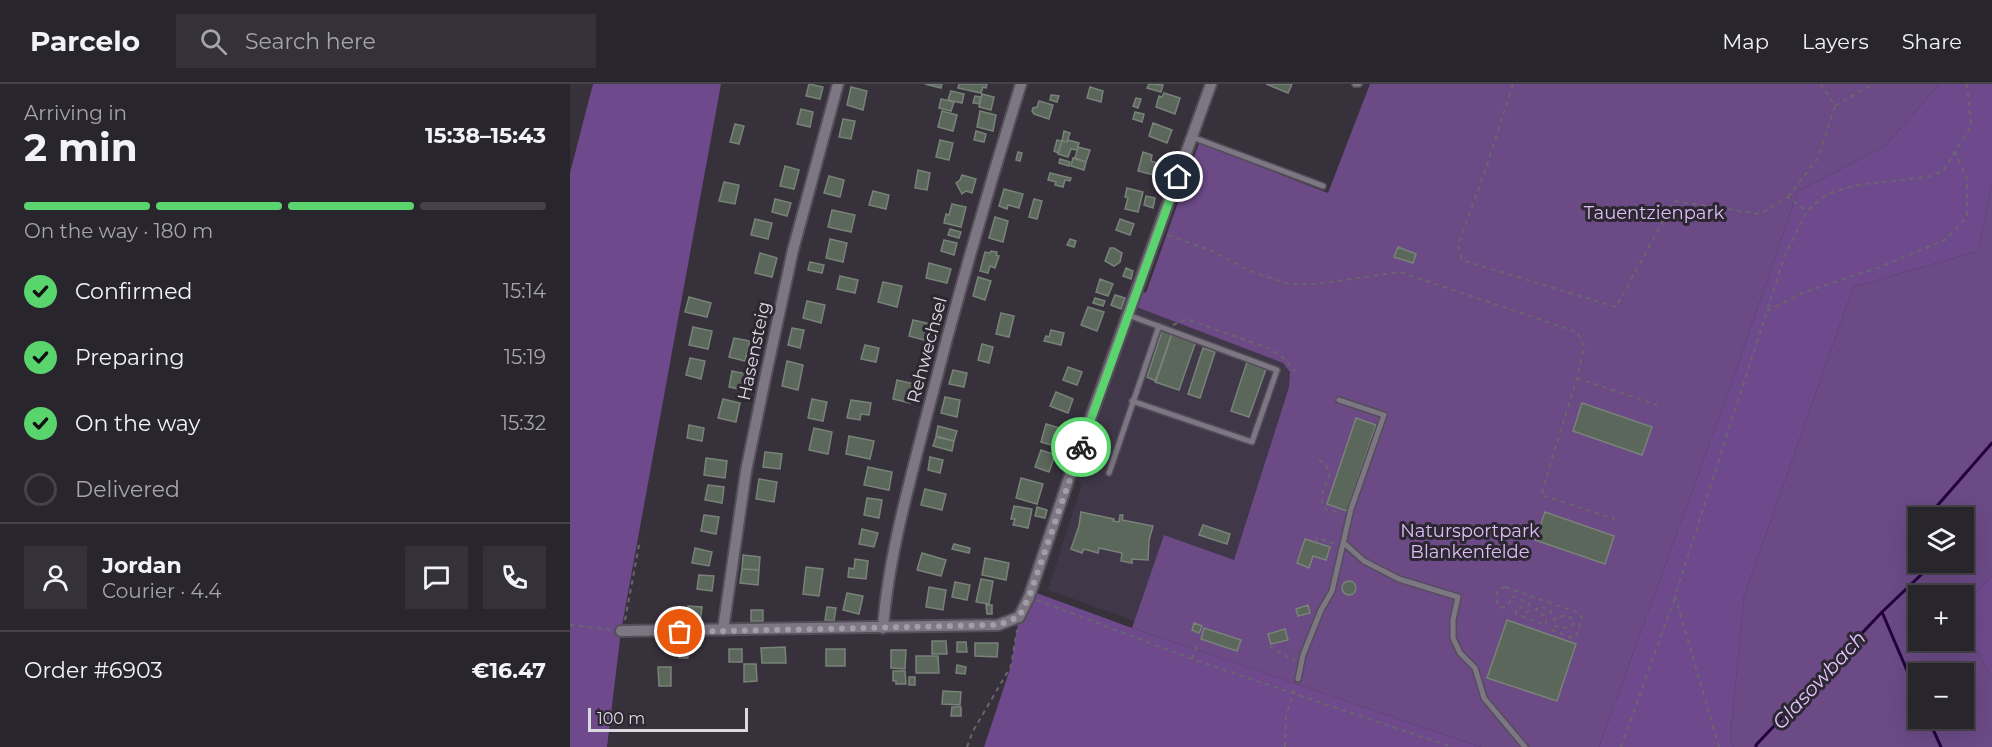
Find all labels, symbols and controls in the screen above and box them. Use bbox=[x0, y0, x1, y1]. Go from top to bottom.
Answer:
search box bbox=[176, 14, 596, 68]
text: Parcelo bbox=[30, 24, 140, 58]
icon: search bbox=[197, 25, 230, 58]
text: Search here bbox=[245, 28, 376, 55]
text: Map bbox=[1722, 29, 1769, 54]
text: Layers bbox=[1802, 29, 1869, 54]
text: Share bbox=[1902, 29, 1962, 54]
text: Arriving in bbox=[24, 101, 127, 125]
text: 15:38–15:43 bbox=[425, 122, 546, 149]
text: 2 min bbox=[24, 123, 138, 171]
pin bbox=[1152, 151, 1203, 202]
icon: home bbox=[1161, 160, 1194, 193]
park label: Tauentzienpark bbox=[1584, 202, 1725, 224]
text: On the way · 180 m bbox=[24, 219, 213, 243]
icon: check bbox=[24, 275, 57, 308]
text: Confirmed bbox=[75, 278, 192, 305]
text: 15:14 bbox=[503, 279, 546, 303]
street label: Rehwechsel bbox=[902, 295, 952, 405]
street label: Hasensteig bbox=[733, 299, 775, 403]
icon: check bbox=[24, 341, 57, 374]
text: Preparing bbox=[75, 344, 184, 371]
text: 15:19 bbox=[504, 345, 546, 369]
icon: check bbox=[24, 407, 57, 440]
text: On the way bbox=[75, 410, 200, 437]
text: 15:32 bbox=[501, 411, 546, 435]
courier bbox=[1051, 417, 1111, 477]
icon: bike bbox=[1065, 431, 1098, 464]
text: Delivered bbox=[75, 476, 180, 503]
map controls bbox=[1908, 507, 1974, 729]
button: layers bbox=[1908, 507, 1974, 573]
park label: Natursportpark Blankenfelde bbox=[1400, 520, 1540, 563]
button: person bbox=[24, 546, 87, 609]
button: chat bbox=[405, 546, 468, 609]
button: phone bbox=[483, 546, 546, 609]
text: Jordan bbox=[102, 552, 182, 579]
text: Courier · 4.4 bbox=[102, 579, 221, 603]
button: + bbox=[1908, 585, 1974, 651]
pin bbox=[654, 606, 705, 657]
icon: bag bbox=[663, 615, 696, 648]
water label: Glasowbach bbox=[1767, 626, 1871, 734]
text: Order #6903 bbox=[24, 657, 163, 684]
text: €16.47 bbox=[471, 657, 546, 684]
button: − bbox=[1908, 663, 1974, 729]
scale bar bbox=[588, 705, 748, 732]
text: 100 m bbox=[597, 709, 645, 728]

